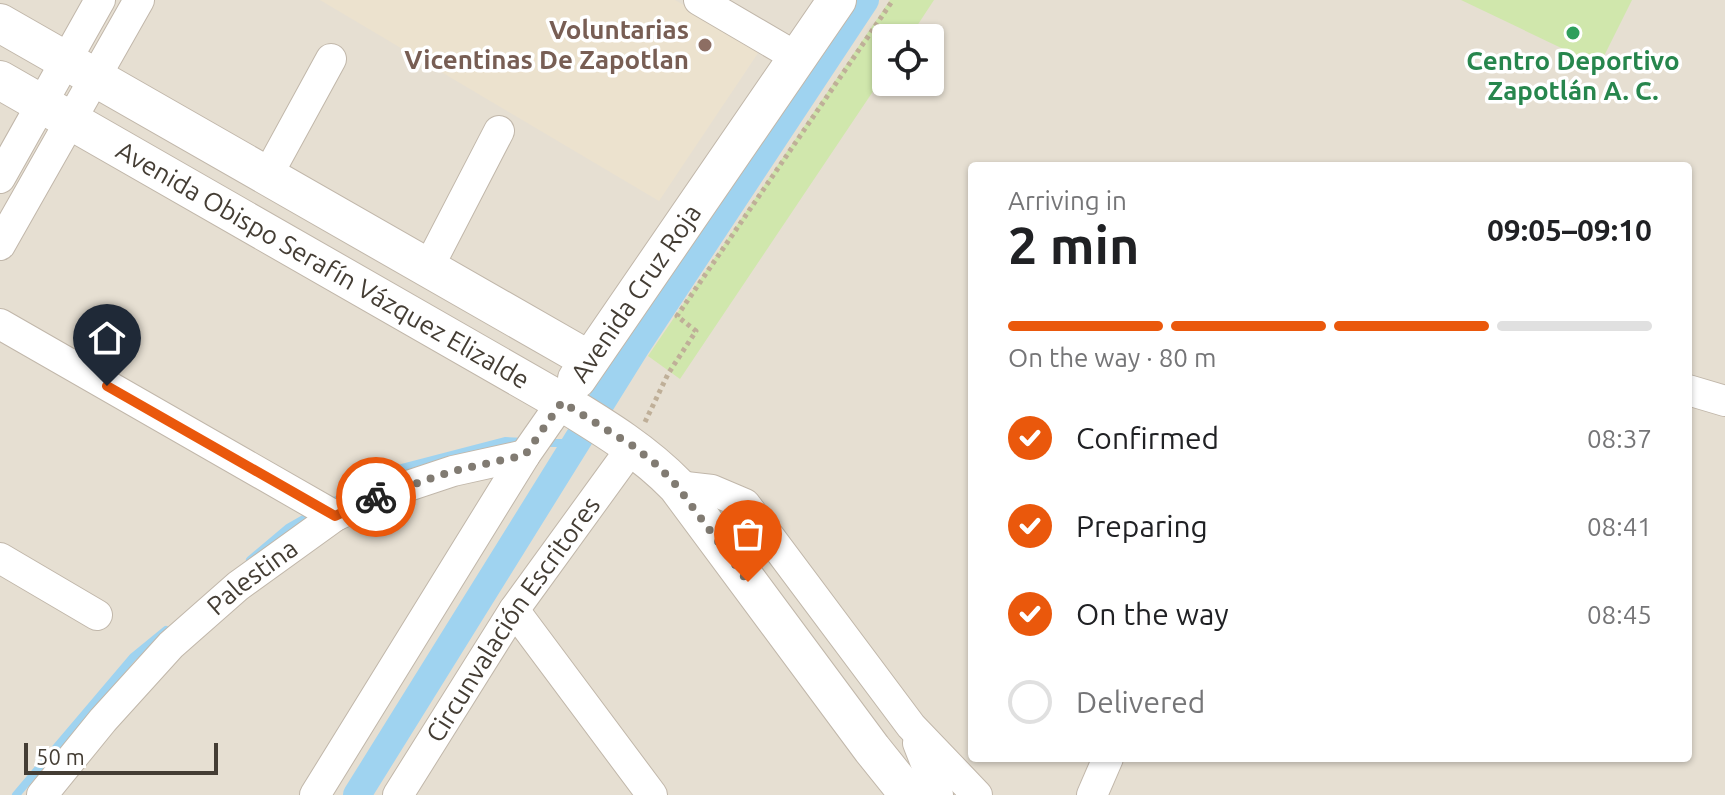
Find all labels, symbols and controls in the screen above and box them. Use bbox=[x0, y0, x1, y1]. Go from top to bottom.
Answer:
place label: Voluntarias Vicentinas De Zapotlan bbox=[404, 15, 689, 74]
map controls bbox=[872, 24, 944, 96]
button: locate bbox=[872, 24, 944, 96]
marker: Centro Deportivo Zapotlán A. C. bbox=[1564, 24, 1582, 42]
marker: Voluntarias Vicentinas De Zapotlan bbox=[696, 36, 714, 54]
place label: Centro Deportivo Zapotlán A. C. bbox=[1466, 46, 1680, 105]
street label: Avenida Obispo Serafín Vázquez Elizalde bbox=[111, 135, 535, 394]
text: Arriving in bbox=[1008, 186, 1127, 215]
street label: Avenida Cruz Roja bbox=[564, 199, 706, 387]
text: 09:05–09:10 bbox=[1487, 213, 1652, 247]
text: 2 min bbox=[1008, 216, 1139, 274]
pin bbox=[73, 304, 141, 386]
icon: home bbox=[85, 316, 129, 360]
text: On the way · 80 m bbox=[1008, 343, 1216, 372]
icon: check bbox=[1008, 416, 1052, 460]
text: Confirmed bbox=[1076, 421, 1219, 455]
text: 08:37 bbox=[1587, 424, 1652, 453]
courier bbox=[336, 457, 416, 537]
icon: bike bbox=[354, 475, 398, 519]
street label: Circunvalación Escritores bbox=[420, 491, 605, 747]
pin bbox=[714, 500, 782, 582]
icon: check bbox=[1008, 504, 1052, 548]
text: Preparing bbox=[1076, 509, 1208, 543]
icon: bag bbox=[726, 512, 770, 556]
text: 08:41 bbox=[1587, 512, 1652, 541]
street label: Palestina bbox=[201, 533, 303, 620]
icon: check bbox=[1008, 592, 1052, 636]
text: On the way bbox=[1076, 597, 1229, 631]
text: 08:45 bbox=[1587, 600, 1652, 629]
text: Delivered bbox=[1076, 685, 1205, 719]
scale bar bbox=[24, 739, 218, 775]
text: 50 m bbox=[36, 744, 85, 769]

